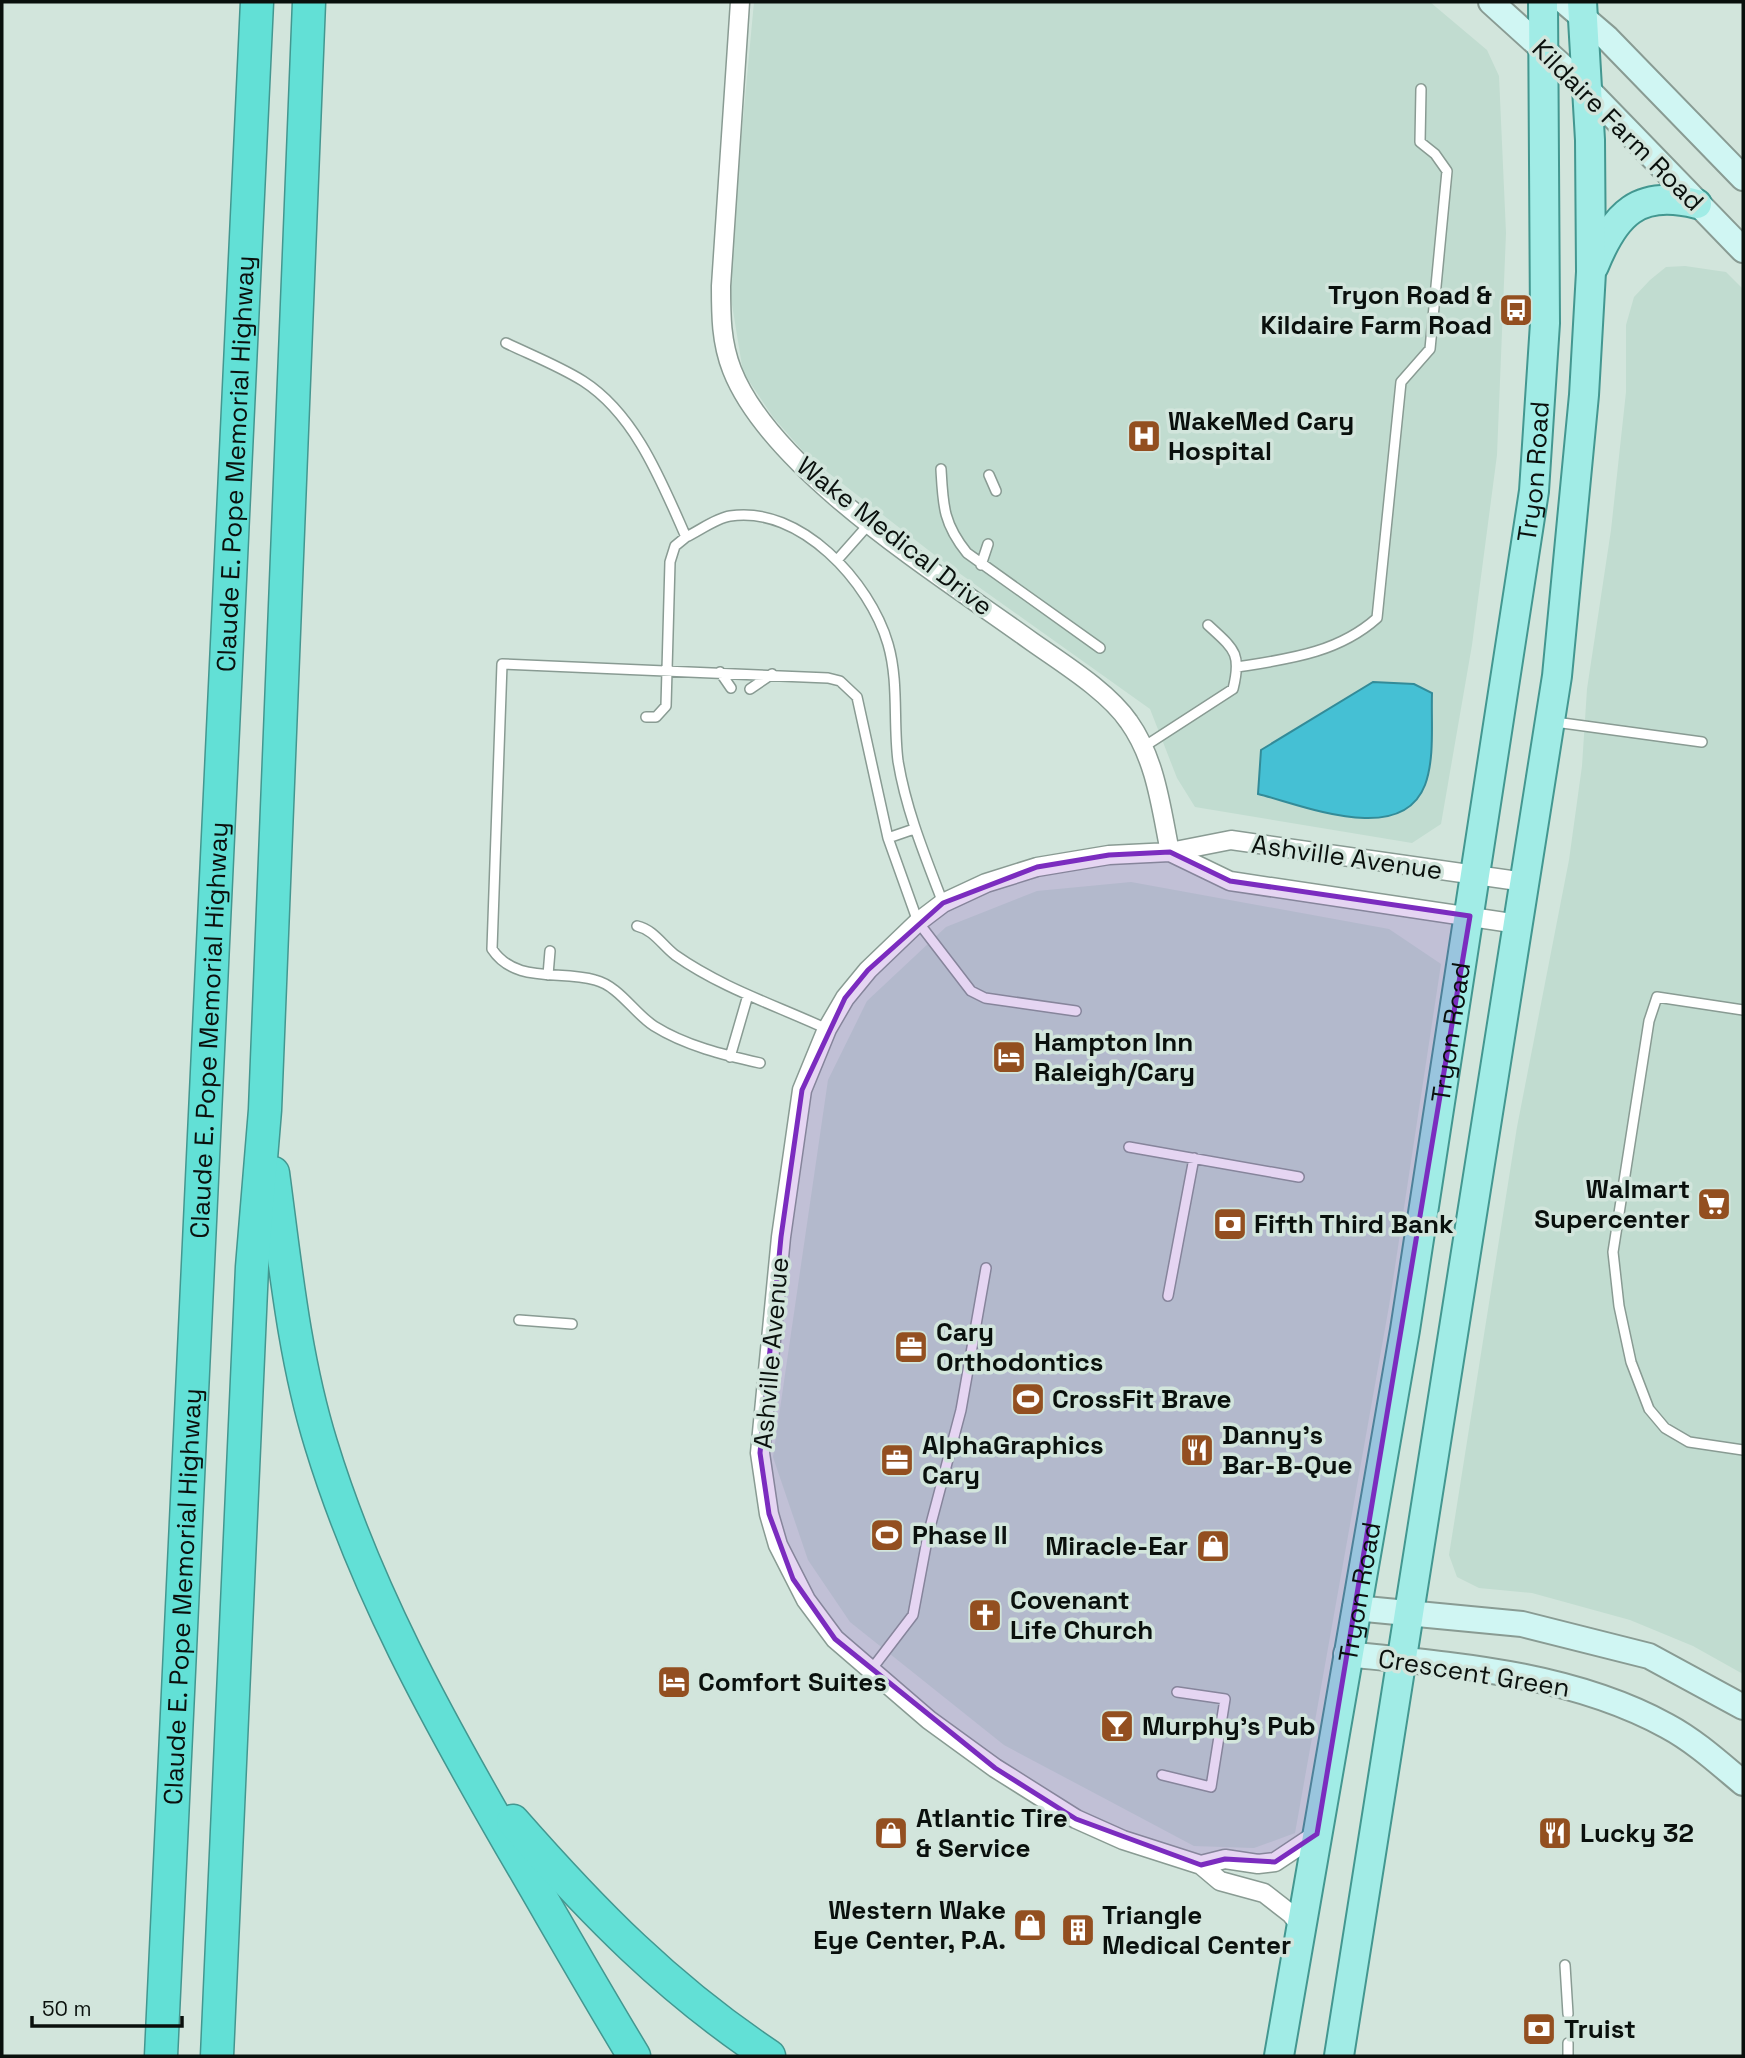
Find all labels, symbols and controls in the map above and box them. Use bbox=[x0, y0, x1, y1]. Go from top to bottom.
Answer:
street label: Kildaire Farm Road bbox=[1525, 32, 1711, 218]
street label: Claude E. Pope Memorial Highway bbox=[209, 255, 262, 673]
place label: Tryon Road & Kildaire Farm Road bbox=[1260, 278, 1492, 342]
bus stop icon: Tryon Road & Kildaire Farm Road bbox=[1497, 291, 1535, 329]
street label: Tryon Road bbox=[1509, 400, 1557, 545]
place label: WakeMed Cary Hospital bbox=[1168, 404, 1354, 468]
hospital icon: WakeMed Cary Hospital bbox=[1125, 417, 1163, 455]
street label: Wake Medical Drive bbox=[790, 449, 1000, 623]
street label: Claude E. Pope Memorial Highway bbox=[182, 821, 236, 1239]
street label: Ashville Avenue bbox=[1249, 827, 1445, 887]
street label: Tryon Road bbox=[1423, 960, 1478, 1105]
place label: Hampton Inn Raleigh/Cary bbox=[1034, 1025, 1195, 1089]
hotel icon: Hampton Inn Raleigh/Cary bbox=[990, 1038, 1028, 1076]
place label: Walmart Supercenter bbox=[1534, 1172, 1690, 1236]
supermarket icon: Walmart Supercenter bbox=[1695, 1185, 1733, 1223]
bank icon: Fifth Third Bank bbox=[1211, 1205, 1249, 1243]
place label: Fifth Third Bank bbox=[1254, 1207, 1454, 1241]
street label: Ashville Avenue bbox=[746, 1256, 796, 1450]
place label: Cary Orthodontics bbox=[936, 1315, 1103, 1379]
office icon: Cary Orthodontics bbox=[892, 1328, 930, 1366]
sports icon: CrossFit Brave bbox=[1009, 1380, 1047, 1418]
place label: CrossFit Brave bbox=[1052, 1382, 1231, 1416]
street label: Claude E. Pope Memorial Highway bbox=[156, 1387, 209, 1806]
place label: Danny's Bar-B-Que bbox=[1222, 1418, 1353, 1482]
place label: AlphaGraphics Cary bbox=[922, 1428, 1104, 1492]
restaurant icon: Danny's Bar-B-Que bbox=[1178, 1431, 1216, 1469]
office icon: AlphaGraphics Cary bbox=[878, 1441, 916, 1479]
sports icon: Phase II bbox=[868, 1516, 906, 1554]
place label: Phase II bbox=[912, 1518, 1008, 1552]
street label: Tryon Road bbox=[1331, 1519, 1388, 1665]
shop icon: Miracle-Ear bbox=[1194, 1527, 1232, 1565]
place label: Miracle-Ear bbox=[1045, 1529, 1188, 1563]
place label: Covenant Life Church bbox=[1010, 1583, 1153, 1647]
church icon: Covenant Life Church bbox=[966, 1596, 1004, 1634]
street label: Crescent Green bbox=[1376, 1641, 1572, 1705]
hotel icon: Comfort Suites bbox=[655, 1663, 693, 1701]
place label: Comfort Suites bbox=[698, 1665, 887, 1699]
bar icon: Murphy's Pub bbox=[1098, 1707, 1136, 1745]
place label: Murphy's Pub bbox=[1142, 1709, 1316, 1743]
place label: Atlantic Tire & Service bbox=[916, 1801, 1068, 1865]
shop icon: Atlantic Tire & Service bbox=[872, 1814, 910, 1852]
restaurant icon: Lucky 32 bbox=[1536, 1814, 1574, 1852]
place label: Lucky 32 bbox=[1580, 1816, 1694, 1850]
place label: Western Wake Eye Center, P.A. bbox=[813, 1893, 1006, 1957]
place label: Triangle Medical Center bbox=[1102, 1898, 1291, 1962]
shop icon: Western Wake Eye Center, P.A. bbox=[1011, 1906, 1049, 1944]
building icon: Triangle Medical Center bbox=[1059, 1911, 1097, 1949]
scale bar bbox=[32, 1984, 182, 2028]
text: 50 m bbox=[42, 1995, 92, 2022]
bank icon: Truist bbox=[1520, 2010, 1558, 2048]
place label: Truist bbox=[1564, 2012, 1636, 2046]

